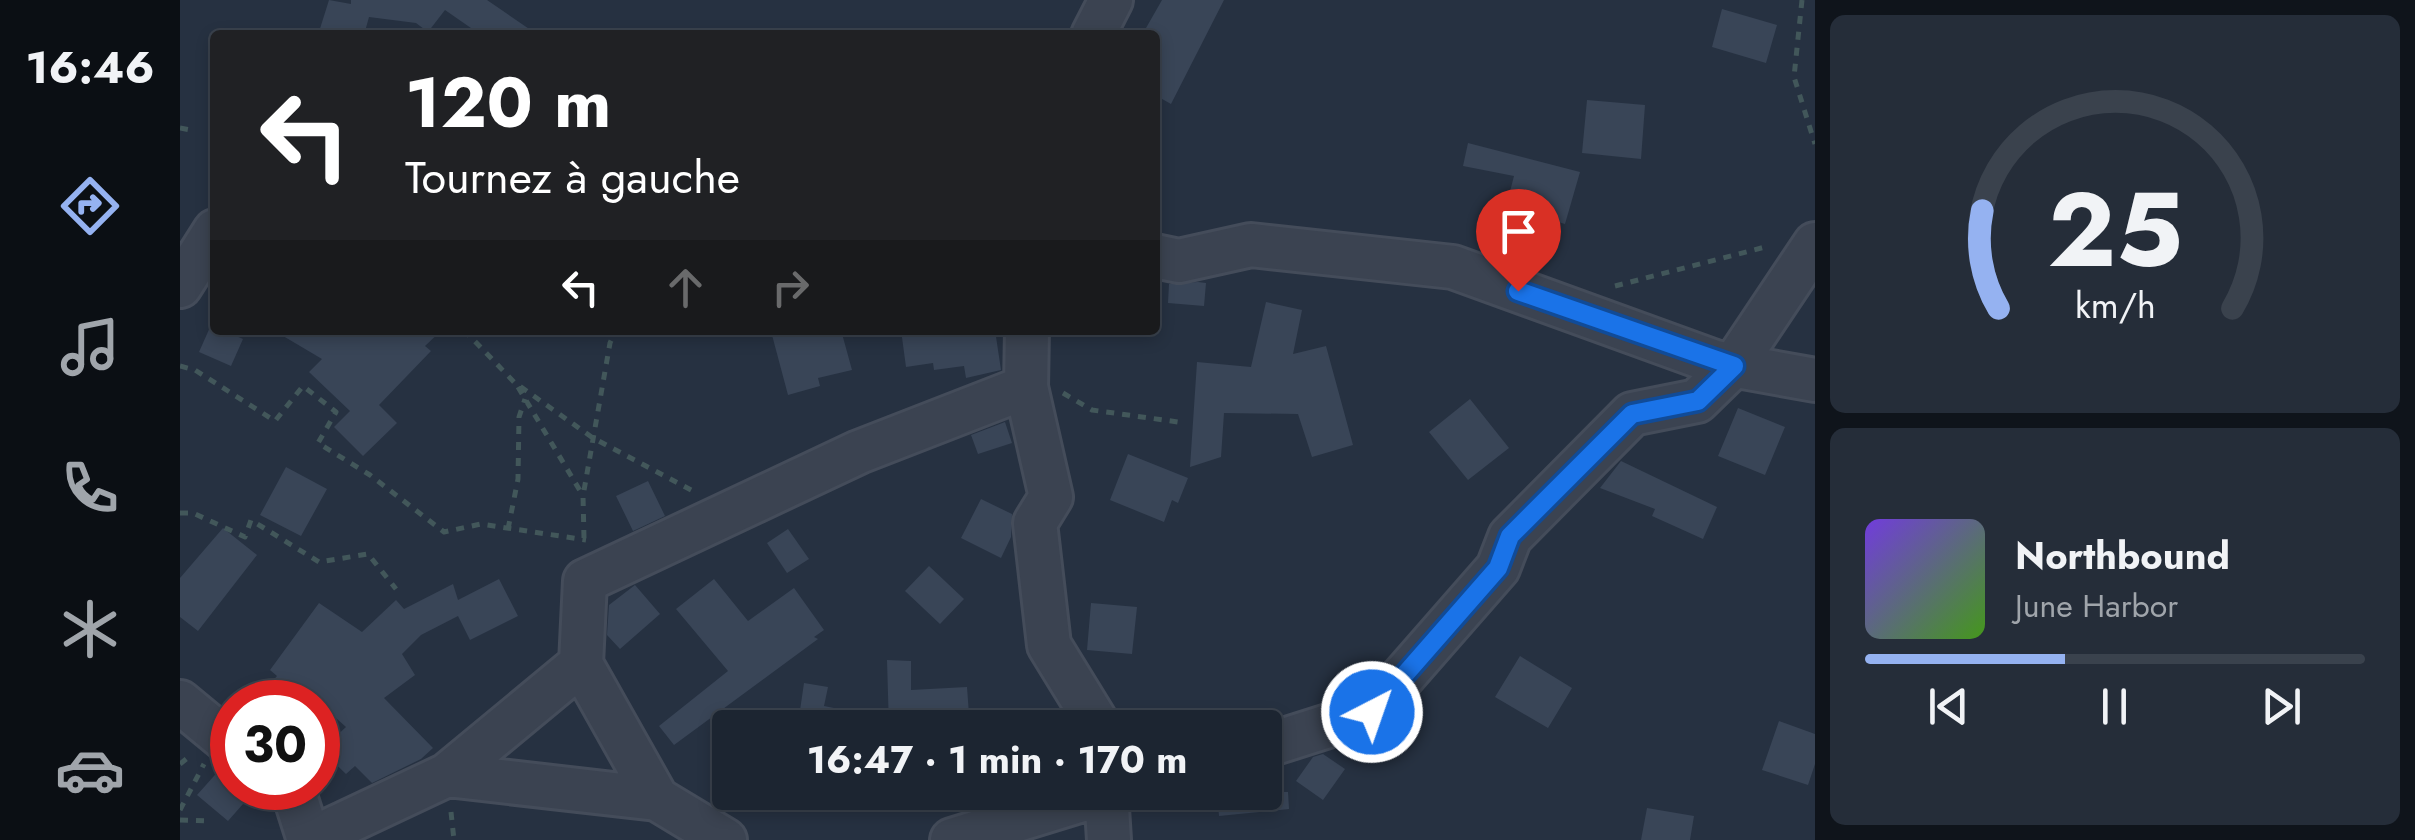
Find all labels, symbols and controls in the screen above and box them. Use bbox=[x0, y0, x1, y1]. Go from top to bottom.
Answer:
text: 16:46 bbox=[25, 35, 155, 100]
text: 120 m bbox=[405, 52, 611, 153]
icon: left bbox=[240, 70, 370, 200]
text: Tournez à gauche bbox=[405, 145, 740, 210]
text: 25 bbox=[2047, 155, 2183, 305]
icon: directions bbox=[55, 171, 125, 241]
pin bbox=[1476, 189, 1561, 292]
icon: arrive bbox=[1491, 204, 1546, 259]
icon: left bbox=[553, 260, 608, 315]
icon: ahead bbox=[658, 260, 713, 315]
icon: right bbox=[763, 260, 818, 315]
text: km/h bbox=[2075, 280, 2155, 331]
icon: music bbox=[55, 312, 125, 382]
icon: phone bbox=[55, 453, 125, 523]
text: Northbound bbox=[2015, 528, 2230, 583]
text: June Harbor bbox=[2015, 583, 2178, 629]
icon: climate bbox=[55, 594, 125, 664]
position arrow bbox=[1320, 660, 1424, 764]
icon: previous bbox=[1921, 679, 1976, 734]
icon: pause bbox=[2087, 679, 2142, 734]
icon: next bbox=[2254, 679, 2309, 734]
speed limit sign: 30 bbox=[210, 680, 340, 810]
text: 16:47 · 1 min · 170 m bbox=[807, 732, 1187, 787]
icon: car bbox=[55, 735, 125, 805]

